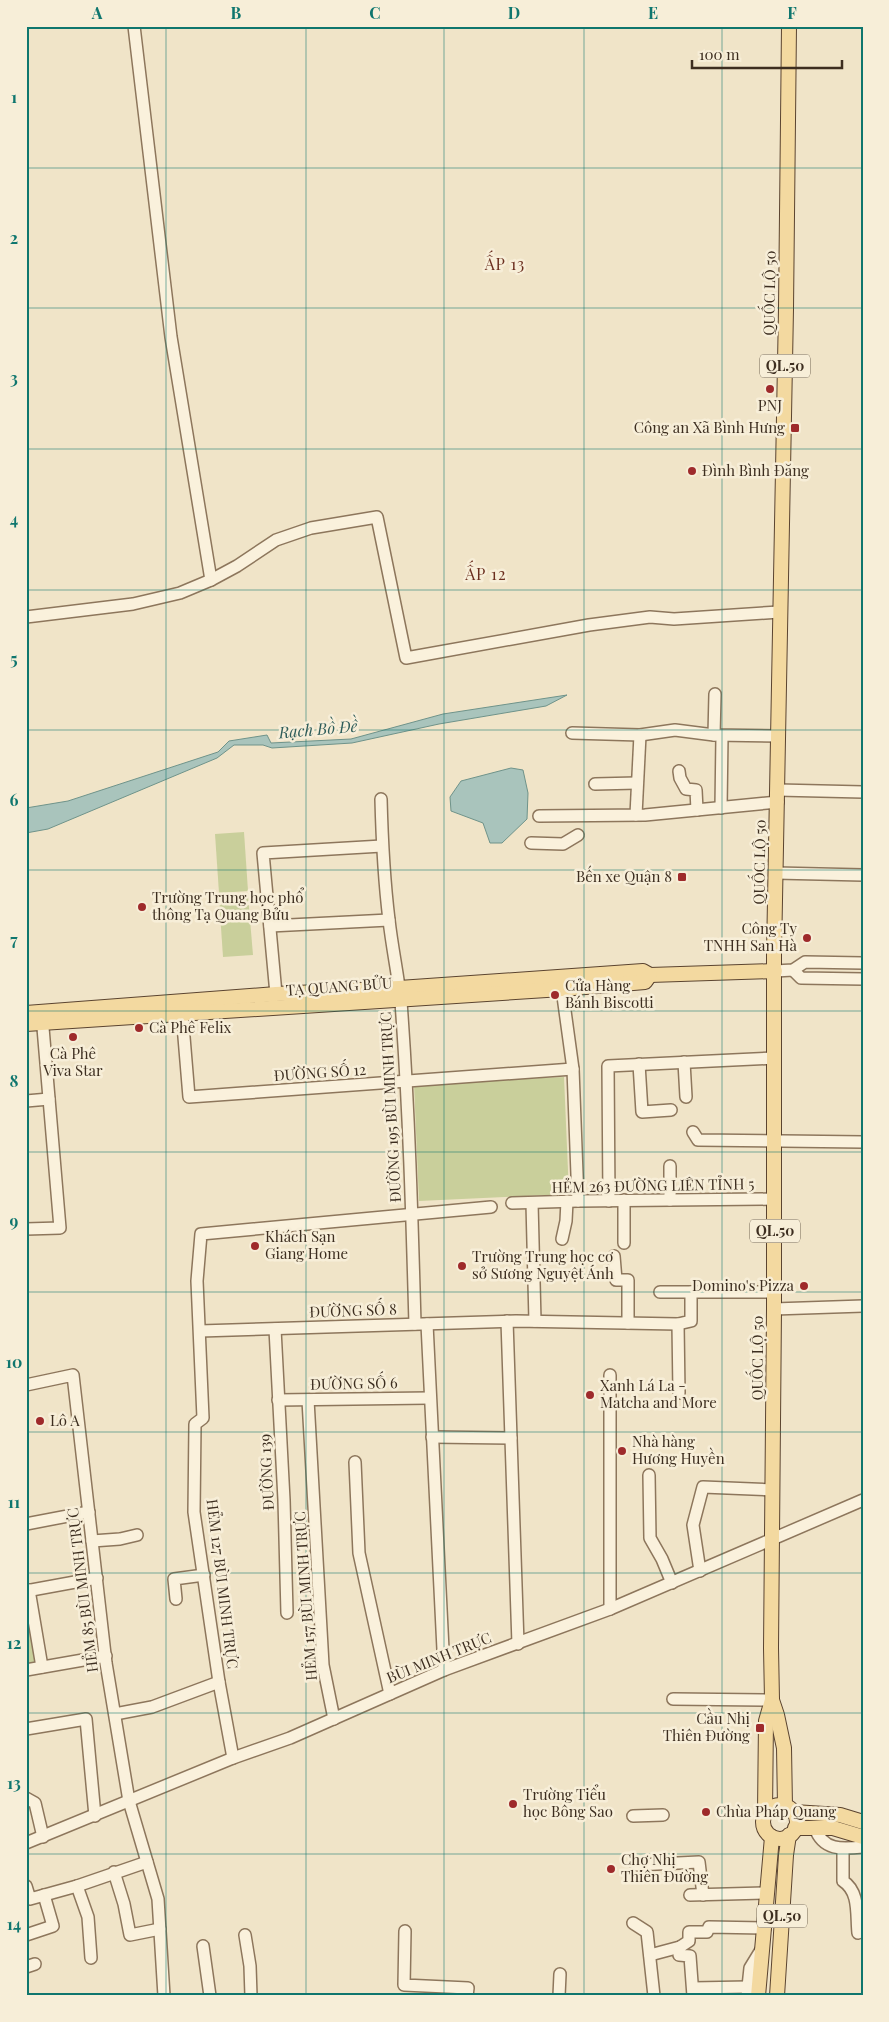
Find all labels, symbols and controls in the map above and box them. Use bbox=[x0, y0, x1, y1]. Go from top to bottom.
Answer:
text: A bbox=[91, 2, 103, 23]
text: B bbox=[231, 2, 242, 23]
text: C bbox=[369, 2, 381, 23]
text: D bbox=[508, 2, 520, 23]
text: E bbox=[648, 2, 658, 23]
text: F bbox=[787, 2, 797, 23]
scale bar bbox=[692, 38, 842, 70]
text: 100 m bbox=[699, 44, 740, 64]
text: 1 bbox=[11, 86, 17, 107]
text: 2 bbox=[10, 227, 18, 248]
district label: ẤP 13 bbox=[484, 250, 525, 274]
street label: QUỐC LỘ 50 bbox=[756, 250, 780, 336]
road number: QL.50 bbox=[760, 354, 810, 378]
text: 3 bbox=[10, 367, 18, 388]
marker: PNJ bbox=[764, 383, 776, 395]
place label: PNJ bbox=[758, 395, 782, 415]
place label: Công an Xã Bình Hưng bbox=[634, 417, 785, 437]
marker: Công an Xã Bình Hưng bbox=[789, 422, 801, 434]
place label: Đình Bình Đăng bbox=[702, 460, 809, 480]
marker: Đình Bình Đăng bbox=[686, 465, 698, 477]
text: 4 bbox=[10, 508, 18, 529]
district label: ẤP 12 bbox=[464, 560, 507, 584]
text: 5 bbox=[10, 648, 18, 669]
water label: Rạch Bồ Đề bbox=[277, 713, 359, 742]
text: 6 bbox=[10, 789, 19, 810]
street label: QUỐC LỘ 50 bbox=[746, 819, 770, 905]
place label: Bến xe Quận 8 bbox=[576, 865, 672, 886]
marker: Bến xe Quận 8 bbox=[676, 871, 688, 883]
place label: Trường Trung học phổ thông Tạ Quang Bửu bbox=[152, 887, 304, 924]
marker: Trường Trung học phổ thông Tạ Quang Bửu bbox=[136, 901, 148, 913]
place label: Công Ty TNHH San Hà bbox=[704, 918, 798, 955]
text: 7 bbox=[10, 929, 18, 950]
marker: Công Ty TNHH San Hà bbox=[801, 932, 813, 944]
street label: TẠ QUANG BỬU bbox=[285, 972, 393, 1000]
place label: Cửa Hàng Bánh Biscotti bbox=[565, 975, 654, 1012]
marker: Cửa Hàng Bánh Biscotti bbox=[549, 989, 561, 1001]
street label: ĐƯỜNG 195 BÙI MINH TRỰC bbox=[375, 1011, 405, 1203]
place label: Cà Phê Felix bbox=[149, 1017, 232, 1037]
marker: Cà Phê Felix bbox=[133, 1022, 145, 1034]
marker: Cà Phê Viva Star bbox=[67, 1031, 79, 1043]
place label: Cà Phê Viva Star bbox=[42, 1043, 103, 1080]
street label: ĐƯỜNG SỐ 12 bbox=[273, 1057, 367, 1085]
text: 8 bbox=[10, 1070, 19, 1091]
street label: HẺM 263 ĐƯỜNG LIÊN TỈNH 5 bbox=[551, 1173, 755, 1197]
text: 9 bbox=[10, 1210, 19, 1231]
road number: QL.50 bbox=[750, 1220, 800, 1242]
place label: Khách Sạn Giang Home bbox=[265, 1226, 348, 1263]
marker: Khách Sạn Giang Home bbox=[249, 1240, 261, 1252]
place label: Trường Trung học cơ sở Sương Nguyệt Ánh bbox=[472, 1246, 614, 1283]
marker: Trường Trung học cơ sở Sương Nguyệt Ánh bbox=[456, 1260, 468, 1272]
place label: Domino's Pizza bbox=[692, 1275, 795, 1295]
marker: Domino's Pizza bbox=[798, 1280, 810, 1292]
street label: ĐƯỜNG SỐ 8 bbox=[309, 1296, 397, 1322]
street label: QUỐC LỘ 50 bbox=[745, 1315, 767, 1401]
text: 10 bbox=[6, 1351, 22, 1372]
street label: ĐƯỜNG SỐ 6 bbox=[310, 1370, 398, 1394]
place label: Xanh Lá La - Matcha and More bbox=[600, 1375, 717, 1412]
marker: Xanh Lá La - Matcha and More bbox=[584, 1389, 596, 1401]
place label: Lô A bbox=[50, 1410, 80, 1430]
marker: Lô A bbox=[34, 1415, 46, 1427]
place label: Nhà hàng Hương Huyền bbox=[632, 1431, 725, 1468]
street label: ĐƯỜNG 139 bbox=[254, 1433, 278, 1511]
marker: Nhà hàng Hương Huyền bbox=[616, 1445, 628, 1457]
text: 11 bbox=[8, 1491, 20, 1512]
street label: HẺM 127 BÙI MINH TRỰC bbox=[203, 1498, 243, 1670]
street label: HẺM 85 BÙI MINH TRỰC bbox=[62, 1506, 102, 1674]
street label: HẺM 157 BÙI MINH TRỰC bbox=[289, 1511, 321, 1681]
street label: BÙI MINH TRỰC bbox=[383, 1627, 494, 1687]
text: 12 bbox=[7, 1632, 21, 1653]
place label: Cầu Nhị Thiên Đường bbox=[663, 1708, 751, 1745]
marker: Cầu Nhị Thiên Đường bbox=[754, 1722, 766, 1734]
text: 13 bbox=[7, 1772, 21, 1793]
place label: Trường Tiểu học Bông Sao bbox=[523, 1784, 613, 1821]
marker: Trường Tiểu học Bông Sao bbox=[507, 1798, 519, 1810]
place label: Chùa Pháp Quang bbox=[716, 1801, 836, 1821]
marker: Chùa Pháp Quang bbox=[700, 1806, 712, 1818]
place label: Chợ Nhị Thiên Đường bbox=[621, 1849, 708, 1886]
marker: Chợ Nhị Thiên Đường bbox=[605, 1863, 617, 1875]
road number: QL.50 bbox=[757, 1904, 807, 1928]
text: 14 bbox=[7, 1913, 21, 1934]

